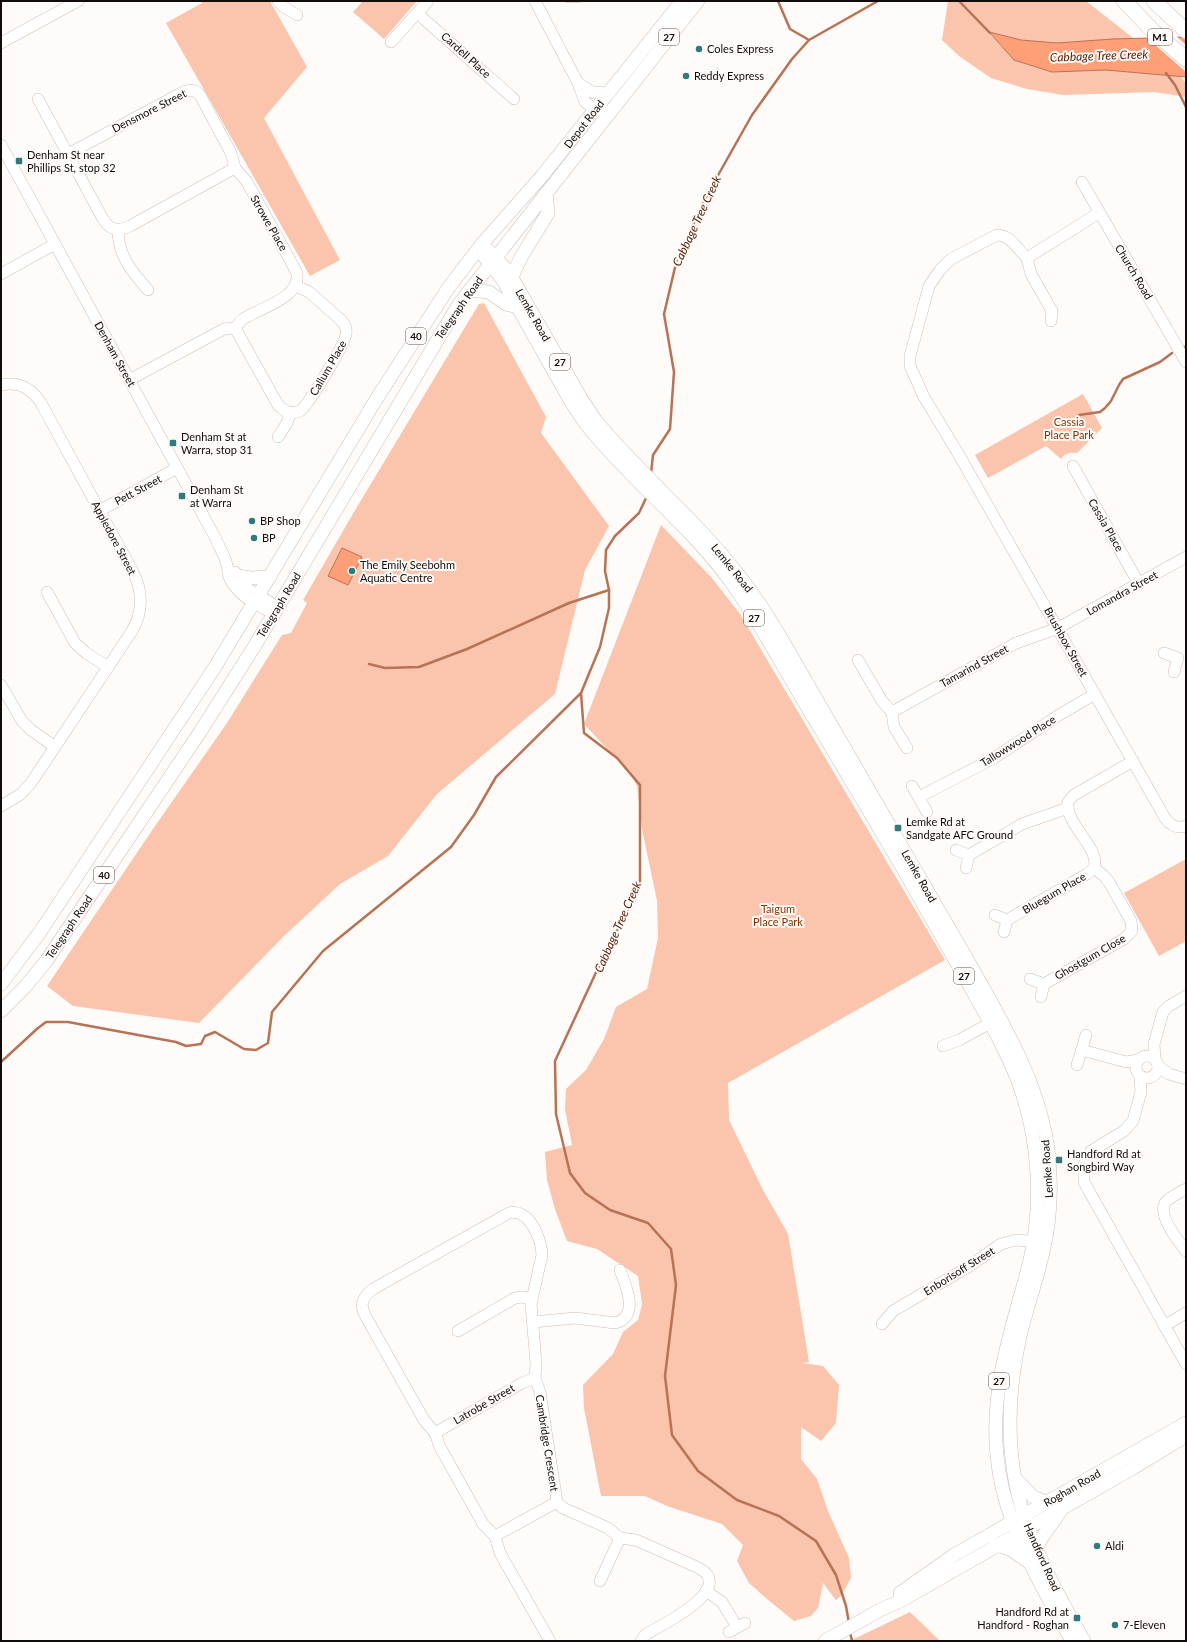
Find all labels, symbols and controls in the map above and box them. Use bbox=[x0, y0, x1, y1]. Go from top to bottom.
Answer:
street label: Cardell Place bbox=[439, 29, 494, 80]
road number: 27 bbox=[659, 29, 679, 45]
road number: M1 bbox=[1148, 29, 1172, 45]
place label: Coles Express bbox=[707, 42, 774, 55]
marker: Coles Express bbox=[694, 44, 704, 54]
water label: Cabbage Tree Creek bbox=[1050, 46, 1149, 65]
place label: Reddy Express bbox=[694, 69, 764, 82]
marker: Reddy Express bbox=[681, 71, 691, 81]
street label: Densmore Street bbox=[109, 86, 188, 135]
street label: Depot Road bbox=[561, 97, 606, 150]
place label: Denham St near Phillips St, stop 32 bbox=[27, 148, 116, 174]
marker: Denham St near Phillips St, stop 32 bbox=[14, 156, 24, 166]
water label: Cabbage Tree Creek bbox=[669, 173, 724, 268]
street label: Strowe Place bbox=[248, 192, 291, 253]
street label: Church Road bbox=[1113, 242, 1156, 302]
street label: Telegraph Road bbox=[432, 274, 485, 342]
street label: Lemke Road bbox=[513, 286, 554, 343]
street label: Denham Street bbox=[92, 319, 139, 389]
road number: 40 bbox=[406, 328, 426, 344]
street label: Callum Place bbox=[307, 338, 349, 398]
road number: 27 bbox=[550, 354, 570, 370]
park label: Cassia Place Park bbox=[1044, 415, 1094, 441]
place label: Denham St at Warra, stop 31 bbox=[181, 430, 253, 456]
marker: Denham St at Warra, stop 31 bbox=[168, 438, 178, 448]
street label: Pett Street bbox=[112, 472, 164, 507]
place label: Denham St at Warra bbox=[190, 483, 243, 509]
marker: Denham St at Warra bbox=[177, 491, 187, 501]
street label: Cassia Place bbox=[1086, 496, 1127, 554]
street label: Appledore Street bbox=[89, 499, 139, 577]
place label: BP Shop bbox=[260, 514, 301, 527]
marker: BP Shop bbox=[247, 516, 257, 526]
place label: BP bbox=[262, 531, 276, 544]
marker: BP bbox=[249, 533, 259, 543]
street label: Lemke Road bbox=[709, 541, 756, 594]
place label: The Emily Seebohm Aquatic Centre bbox=[360, 558, 455, 584]
marker: The Emily Seebohm Aquatic Centre bbox=[347, 566, 357, 576]
street label: Lomandra Street bbox=[1084, 568, 1160, 618]
street label: Telegraph Road bbox=[254, 570, 303, 640]
street label: Brushbox Street bbox=[1042, 605, 1091, 679]
road number: 27 bbox=[744, 610, 764, 626]
street label: Tamarind Street bbox=[937, 641, 1010, 690]
street label: Tallowwood Place bbox=[978, 712, 1058, 769]
place label: Lemke Rd at Sandgate AFC Ground bbox=[906, 815, 1013, 841]
marker: Lemke Rd at Sandgate AFC Ground bbox=[893, 823, 903, 833]
street label: Lemke Road bbox=[899, 847, 940, 904]
road number: 40 bbox=[94, 867, 114, 883]
street label: Bluegum Place bbox=[1020, 869, 1088, 916]
water label: Cabbage Tree Creek bbox=[591, 879, 645, 975]
street label: Telegraph Road bbox=[43, 892, 95, 961]
park label: Taigum Place Park bbox=[753, 902, 803, 928]
street label: Ghostgum Close bbox=[1052, 931, 1128, 982]
road number: 27 bbox=[954, 968, 974, 984]
street label: Lemke Road bbox=[1038, 1139, 1055, 1199]
place label: Handford Rd at Songbird Way bbox=[1067, 1147, 1141, 1173]
marker: Handford Rd at Songbird Way bbox=[1054, 1155, 1064, 1165]
street label: Enborisoff Street bbox=[921, 1244, 997, 1298]
road number: 27 bbox=[989, 1373, 1009, 1389]
street label: Latrobe Street bbox=[451, 1381, 517, 1426]
street label: Cambridge Crescent bbox=[533, 1394, 562, 1492]
street label: Roghan Road bbox=[1041, 1466, 1102, 1509]
street label: Handford Road bbox=[1022, 1521, 1063, 1593]
place label: Aldi bbox=[1105, 1539, 1124, 1552]
marker: Aldi bbox=[1092, 1541, 1102, 1551]
place label: Handford Rd at Handford - Roghan bbox=[977, 1605, 1069, 1631]
marker: Handford Rd at Handford - Roghan bbox=[1072, 1613, 1082, 1623]
place label: 7-Eleven bbox=[1123, 1618, 1166, 1631]
marker: 7-Eleven bbox=[1110, 1620, 1120, 1630]

